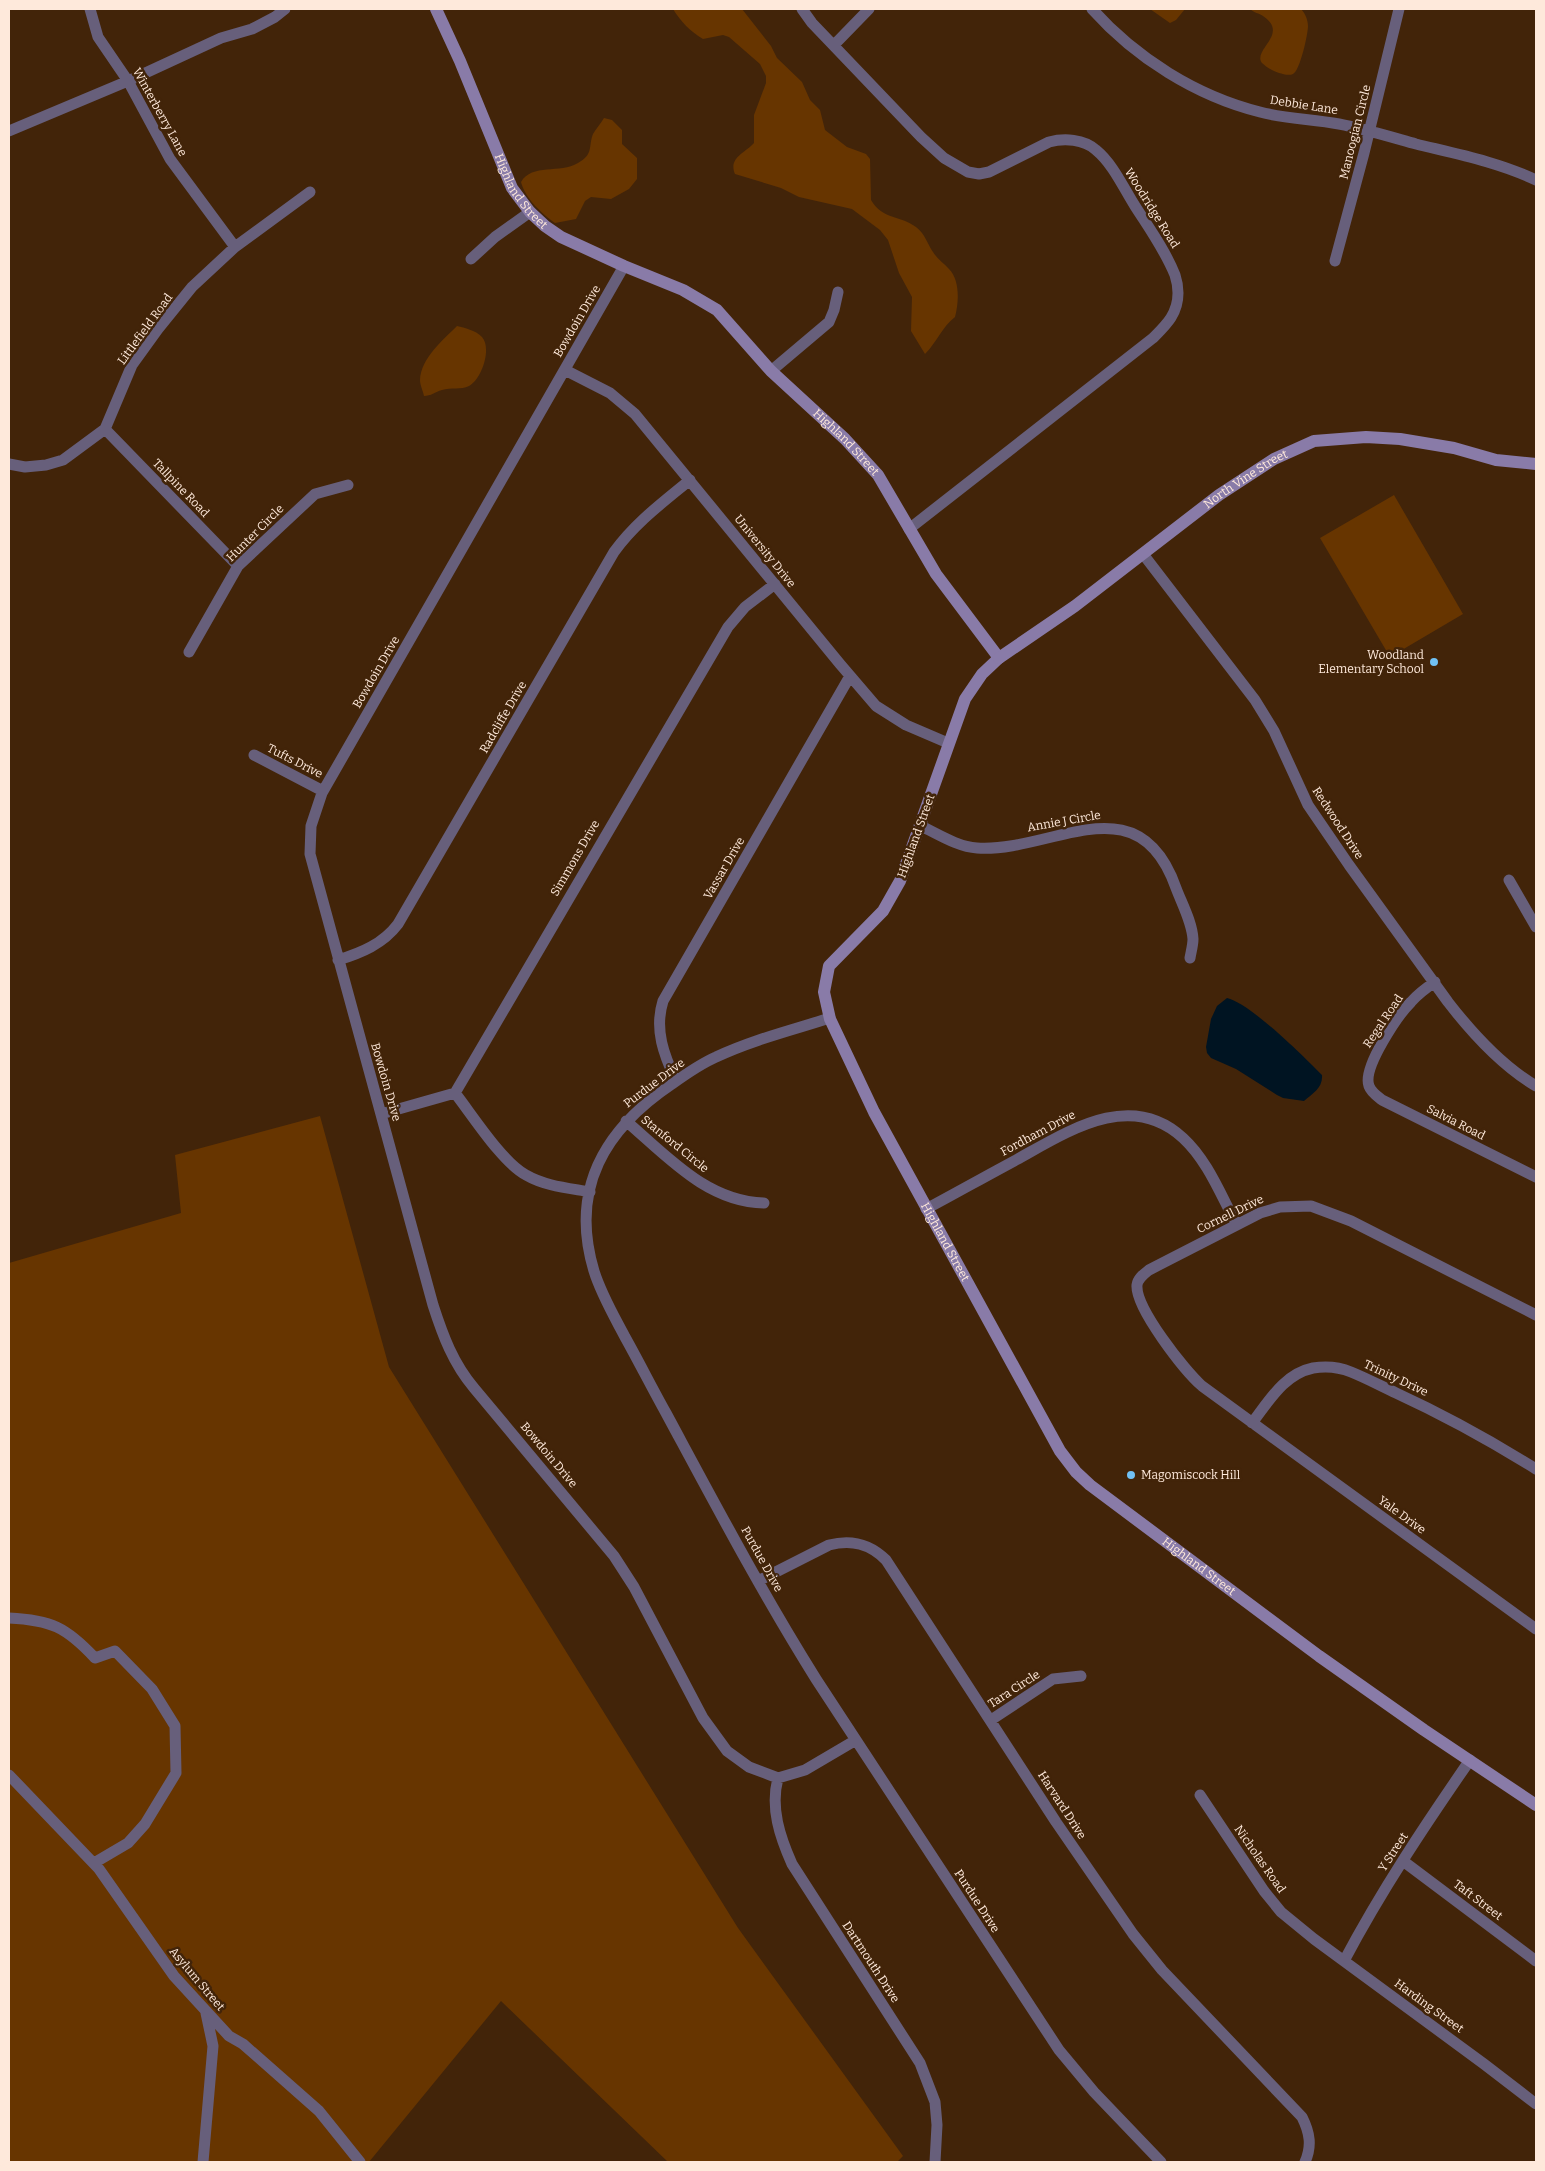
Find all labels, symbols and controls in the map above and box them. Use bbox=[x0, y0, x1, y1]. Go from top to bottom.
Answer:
street label: Winterberry Lane bbox=[130, 65, 190, 159]
street label: Manoogian Circle bbox=[1336, 83, 1374, 181]
street label: Debbie Lane bbox=[1269, 93, 1339, 117]
street label: Highland Street bbox=[492, 151, 551, 232]
street label: Woodridge Road bbox=[1122, 165, 1182, 251]
street label: Bowdoin Drive bbox=[551, 283, 603, 359]
street label: Littlefield Road bbox=[115, 291, 175, 367]
street label: Highland Street bbox=[810, 406, 882, 479]
street label: North Vine Street bbox=[1201, 447, 1290, 511]
street label: Tallpine Road bbox=[150, 456, 212, 520]
street label: Hunter Circle bbox=[224, 502, 286, 564]
street label: University Drive bbox=[731, 512, 799, 590]
street label: Bowdoin Drive bbox=[350, 634, 402, 710]
place label: Woodland Elementary School bbox=[1318, 648, 1425, 676]
marker: Woodland Elementary School bbox=[1428, 656, 1440, 668]
street label: Radcliffe Drive bbox=[477, 678, 529, 756]
street label: Tufts Drive bbox=[265, 741, 325, 781]
street label: Redwood Drive bbox=[1309, 784, 1367, 862]
street label: Highland Street bbox=[894, 792, 938, 880]
street label: Annie J Circle bbox=[1026, 808, 1102, 834]
street label: Simmons Drive bbox=[548, 817, 602, 899]
street label: Vassar Drive bbox=[701, 835, 747, 901]
street label: Regal Road bbox=[1360, 992, 1406, 1050]
street label: Bowdoin Drive bbox=[368, 1041, 404, 1123]
street label: Purdue Drive bbox=[621, 1056, 687, 1110]
street label: Salvia Road bbox=[1425, 1101, 1487, 1143]
street label: Fordham Drive bbox=[998, 1107, 1078, 1159]
street label: Stanford Circle bbox=[638, 1112, 712, 1176]
street label: Cornell Drive bbox=[1194, 1192, 1266, 1236]
street label: Highland Street bbox=[918, 1200, 973, 1284]
street label: Trinity Drive bbox=[1362, 1357, 1430, 1399]
street label: Bowdoin Drive bbox=[518, 1420, 580, 1490]
place label: Magomiscock Hill bbox=[1141, 1468, 1241, 1482]
marker: Magomiscock Hill bbox=[1125, 1469, 1137, 1481]
street label: Yale Drive bbox=[1376, 1493, 1428, 1537]
street label: Purdue Drive bbox=[738, 1524, 786, 1594]
street label: Highland Street bbox=[1159, 1534, 1239, 1599]
street label: Tara Circle bbox=[986, 1667, 1042, 1711]
street label: Harvard Drive bbox=[1035, 1768, 1089, 1842]
street label: Nicholas Road bbox=[1231, 1822, 1289, 1896]
street label: Y Street bbox=[1375, 1829, 1411, 1874]
street label: Purdue Drive bbox=[951, 1867, 1003, 1935]
street label: Taft Street bbox=[1451, 1877, 1506, 1923]
street label: Dartmouth Drive bbox=[840, 1919, 902, 2005]
street label: Asylum Street bbox=[166, 1944, 228, 2014]
street label: Harding Street bbox=[1392, 1976, 1467, 2036]

